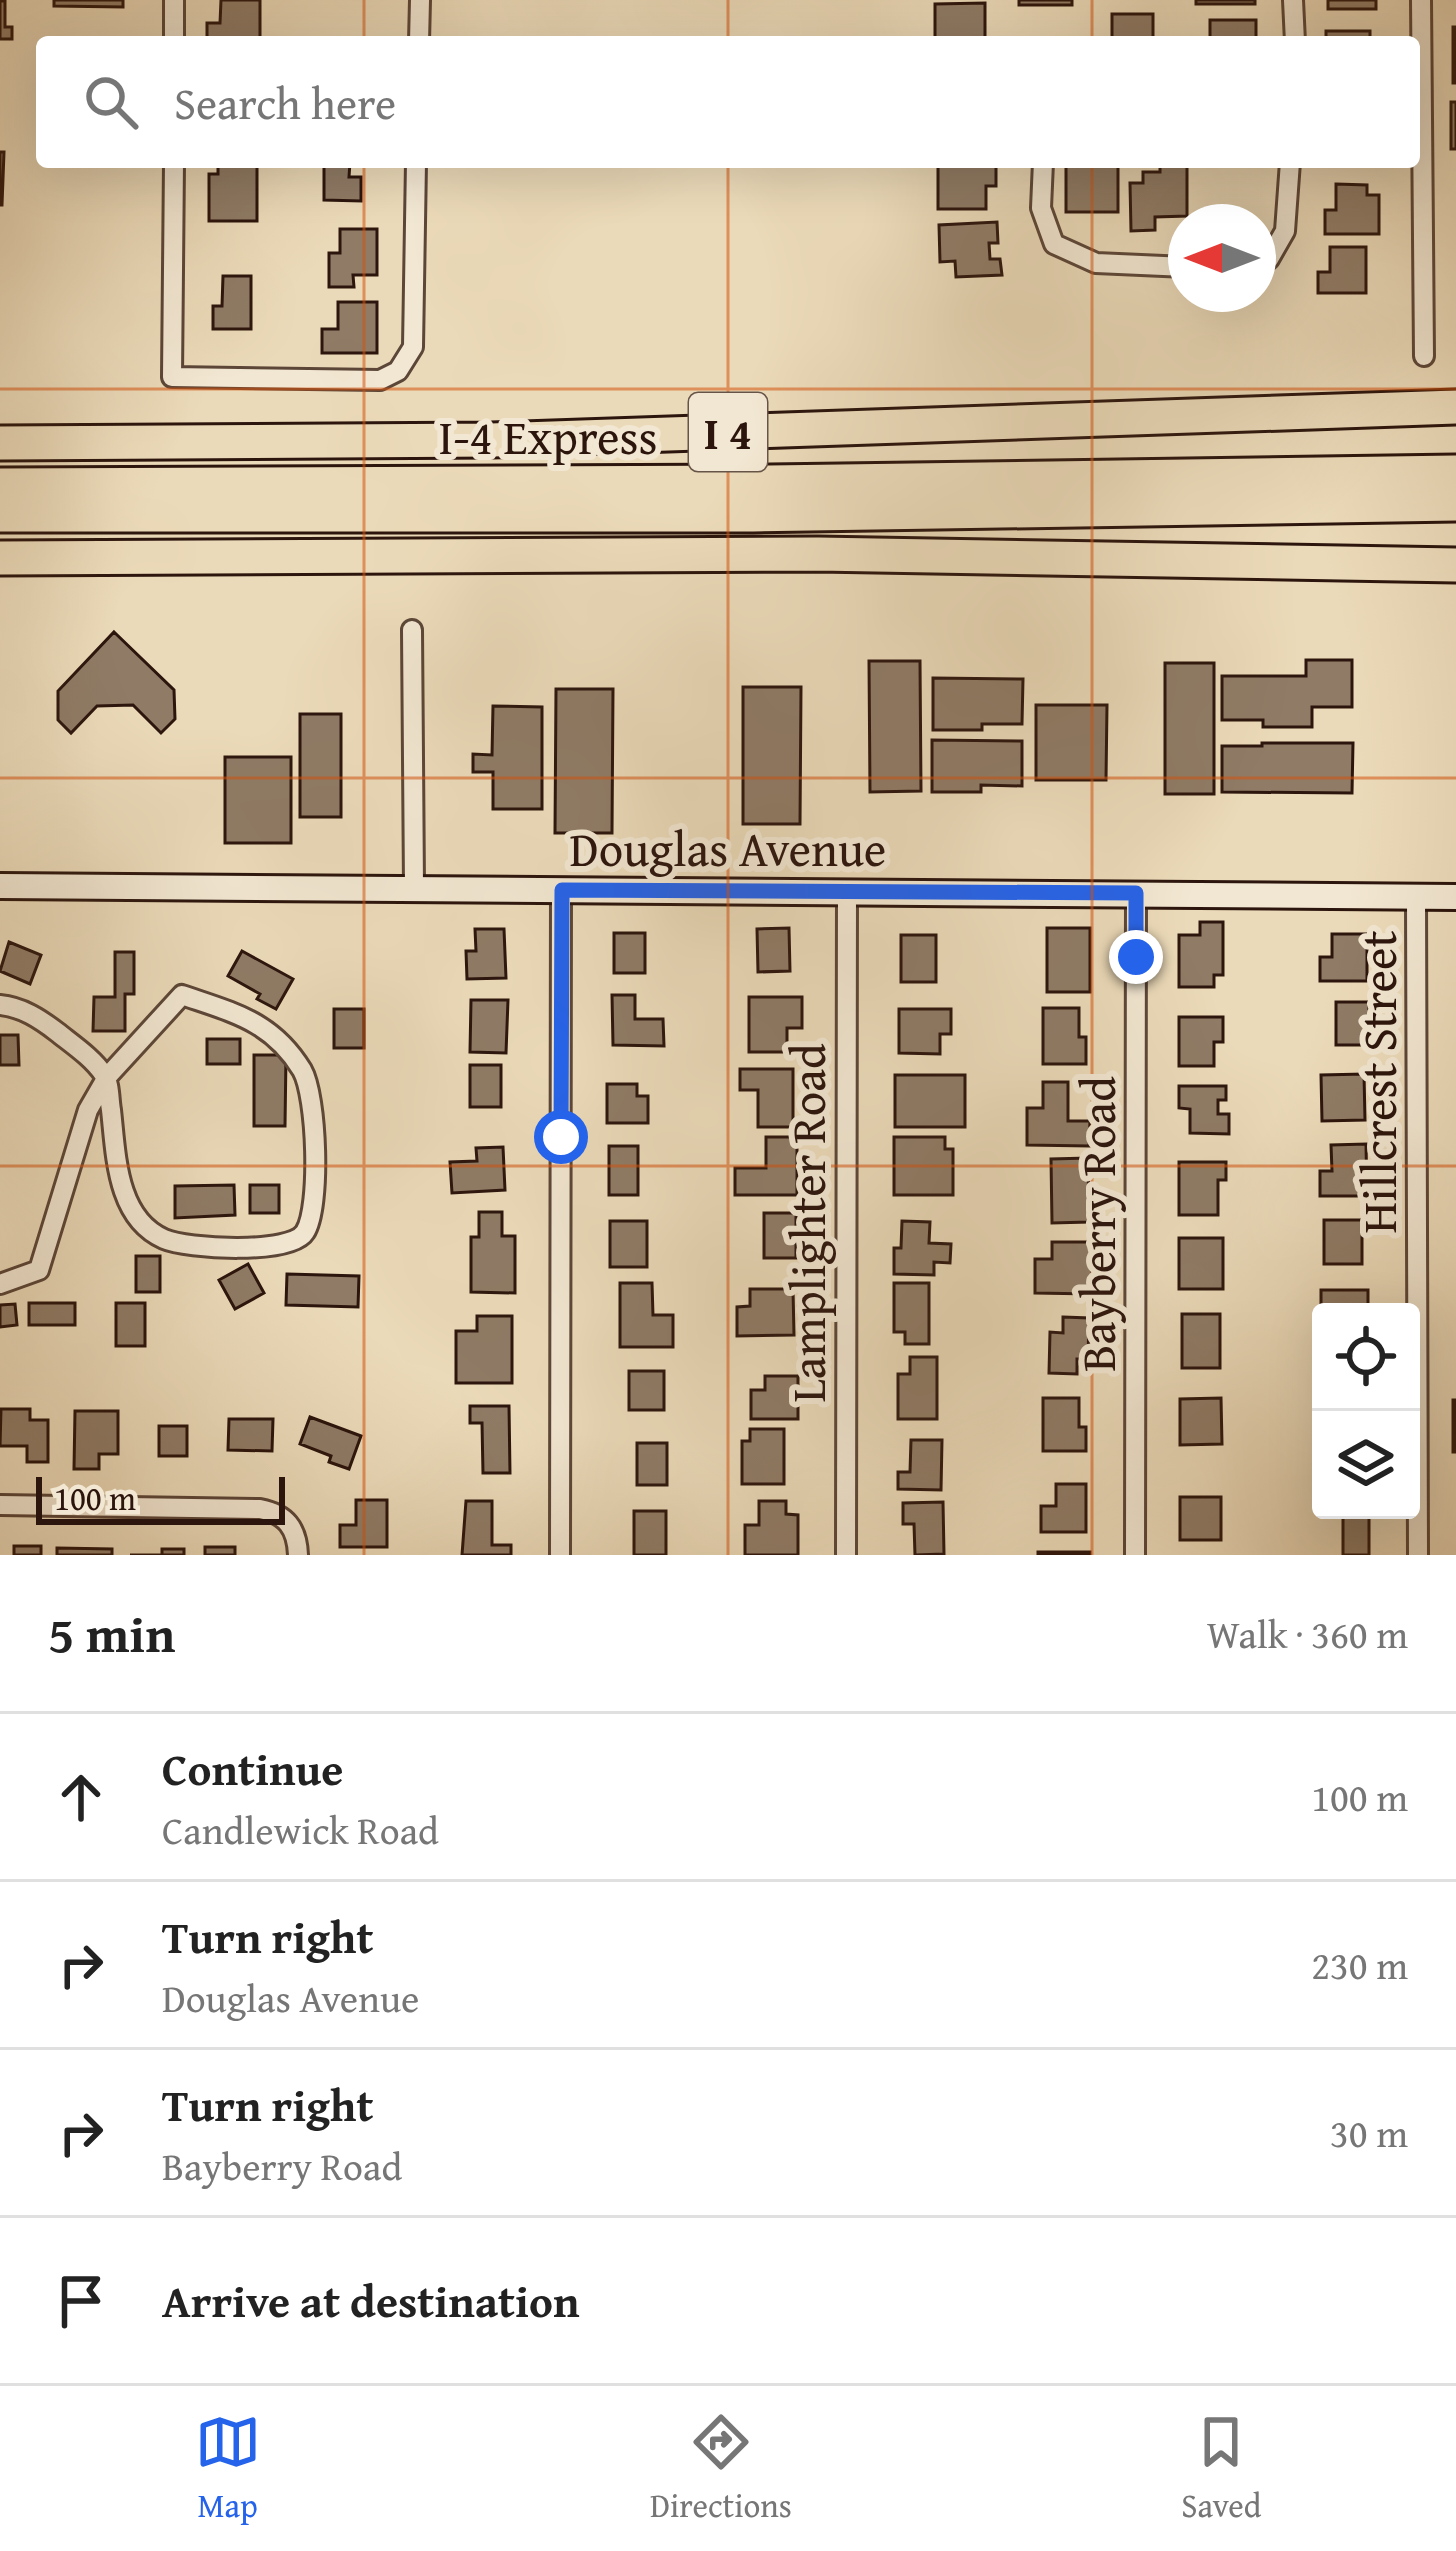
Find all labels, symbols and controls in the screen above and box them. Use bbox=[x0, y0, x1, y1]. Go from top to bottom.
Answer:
search box bbox=[36, 36, 1420, 168]
icon: search bbox=[78, 69, 144, 135]
text: Search here bbox=[174, 70, 396, 135]
north arrow bbox=[1168, 204, 1276, 312]
road number: I 4 bbox=[689, 393, 767, 471]
street label: I-4 Express bbox=[438, 401, 658, 472]
street label: Douglas Avenue bbox=[570, 813, 886, 884]
route end bbox=[1109, 930, 1163, 984]
street label: Hillcrest Street bbox=[1343, 930, 1414, 1234]
street label: Lamplighter Road bbox=[772, 1043, 843, 1403]
street label: Bayberry Road bbox=[1062, 1076, 1133, 1372]
route start bbox=[534, 1110, 588, 1164]
map controls bbox=[1312, 1303, 1420, 1519]
button: locate bbox=[1312, 1303, 1420, 1411]
button: layers bbox=[1312, 1411, 1420, 1519]
scale bar bbox=[36, 1471, 285, 1524]
text: 100 m bbox=[54, 1474, 136, 1522]
text: 5 min bbox=[48, 1596, 175, 1671]
text: Walk · 360 m bbox=[1207, 1605, 1408, 1662]
text: Continue bbox=[162, 1736, 343, 1801]
icon: ahead bbox=[48, 1764, 114, 1830]
text: 100 m bbox=[1311, 1768, 1408, 1825]
text: Candlewick Road bbox=[162, 1801, 439, 1858]
text: Turn right bbox=[162, 1904, 374, 1969]
icon: right bbox=[48, 1932, 114, 1998]
text: 230 m bbox=[1311, 1936, 1408, 1993]
text: Douglas Avenue bbox=[162, 1969, 419, 2026]
text: Turn right bbox=[162, 2072, 374, 2137]
icon: right bbox=[48, 2100, 114, 2166]
text: 30 m bbox=[1330, 2104, 1408, 2161]
text: Bayberry Road bbox=[162, 2137, 402, 2194]
icon: arrive bbox=[48, 2268, 114, 2334]
text: Arrive at destination bbox=[162, 2268, 580, 2333]
tab: Map bbox=[195, 2409, 261, 2529]
tab: Directions bbox=[650, 2409, 792, 2529]
tab: Saved bbox=[1181, 2409, 1261, 2529]

